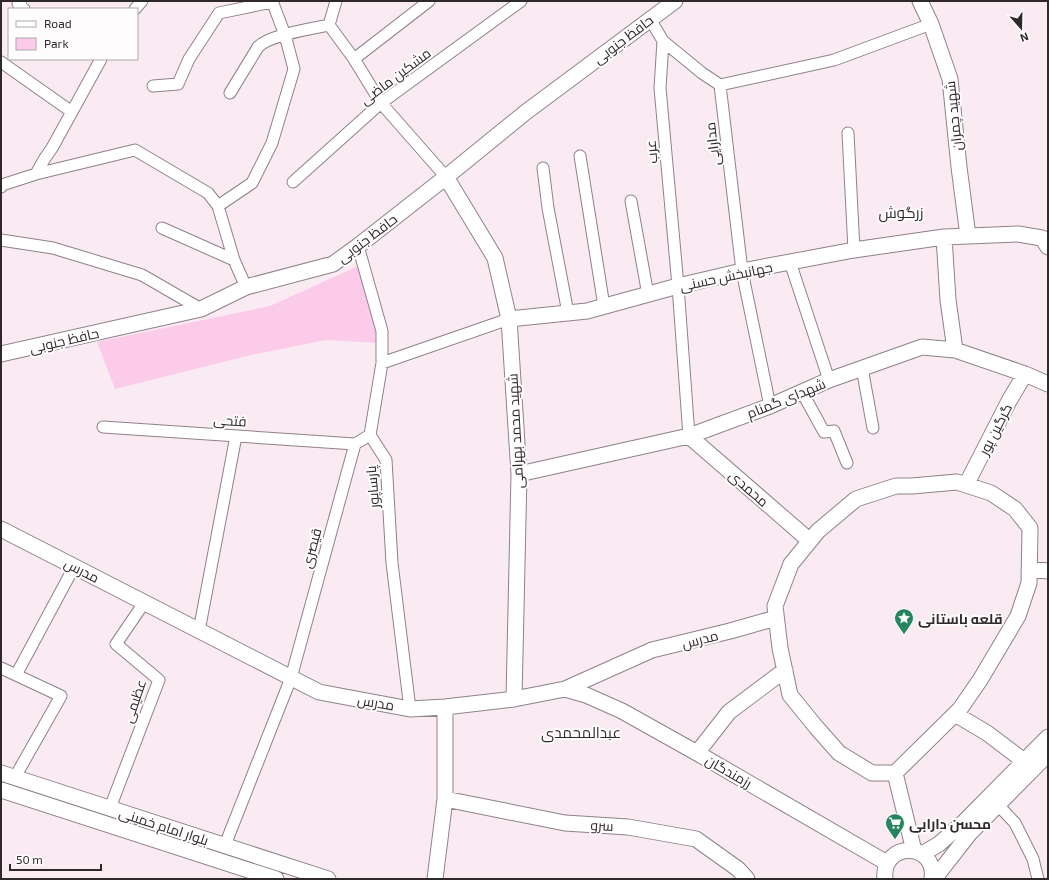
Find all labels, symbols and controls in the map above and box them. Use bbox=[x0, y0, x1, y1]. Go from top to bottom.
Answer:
legend bbox=[8, 8, 138, 60]
north arrow bbox=[1001, 8, 1041, 48]
street label: حافظ جنوبی bbox=[590, 11, 656, 67]
text: Road bbox=[44, 16, 72, 30]
text: N bbox=[1019, 30, 1031, 45]
text: Park bbox=[44, 36, 69, 50]
street label: مشکین ماضی bbox=[356, 44, 434, 108]
street label: شهید چمران bbox=[941, 80, 967, 152]
street label: مدارایی bbox=[701, 121, 723, 167]
street label: عرب bbox=[642, 140, 660, 164]
district label: زرگوش bbox=[879, 203, 923, 223]
street label: حافظ جنوبی bbox=[334, 210, 400, 266]
street label: جهانبخش حسنی bbox=[678, 258, 774, 294]
street label: حافظ جنوبی bbox=[28, 324, 100, 356]
street label: شهید محمد بهرامی bbox=[503, 373, 527, 489]
street label: شهدای گمنام bbox=[744, 374, 829, 423]
street label: گرگین پور bbox=[974, 400, 1017, 459]
street label: فتحی bbox=[213, 410, 247, 430]
street label: پارساپور bbox=[362, 465, 384, 510]
street label: محمدی bbox=[726, 466, 772, 510]
street label: قیصری bbox=[298, 526, 324, 570]
street label: مدرس bbox=[62, 554, 102, 586]
place icon: قلعه باستانی bbox=[893, 607, 915, 635]
place label: قلعه باستانی bbox=[918, 610, 1003, 628]
street label: مدرس bbox=[680, 626, 720, 652]
street label: عظیمی bbox=[119, 677, 149, 725]
street label: مدرس bbox=[356, 690, 396, 714]
district label: عبدالمحمدی bbox=[541, 723, 621, 743]
street label: رزمندگان bbox=[703, 751, 755, 791]
street label: بلوار امام خمینی bbox=[116, 804, 211, 850]
supermarket icon: محسن دارابی bbox=[884, 812, 906, 840]
place label: محسن دارابی bbox=[909, 815, 991, 833]
street label: سرو bbox=[590, 816, 614, 834]
scale bar bbox=[10, 846, 101, 872]
text: 50 m bbox=[16, 852, 43, 866]

